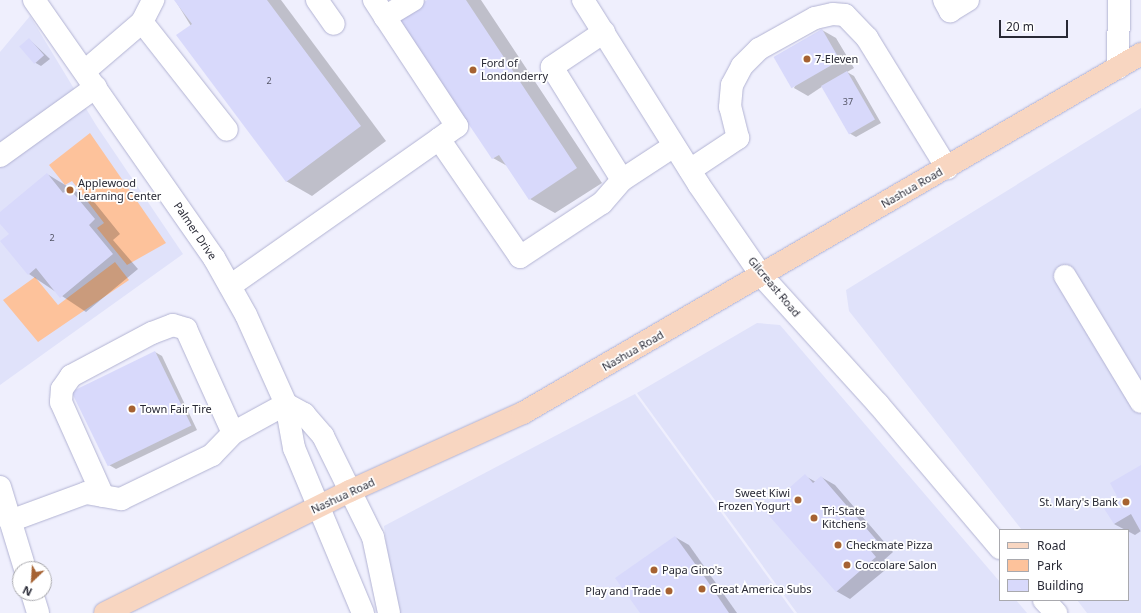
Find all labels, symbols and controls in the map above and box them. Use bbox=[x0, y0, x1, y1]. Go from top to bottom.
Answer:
scale bar bbox=[1001, 12, 1070, 38]
text: 20 m bbox=[1006, 18, 1034, 35]
place label: 7-Eleven bbox=[815, 52, 858, 66]
marker: 7-Eleven bbox=[802, 54, 812, 64]
place label: Ford of Londonderry bbox=[481, 57, 548, 83]
marker: Ford of Londonderry bbox=[468, 65, 478, 75]
house number: 2 bbox=[266, 76, 272, 86]
house number: 37 bbox=[843, 97, 853, 107]
street label: Nashua Road bbox=[879, 165, 945, 211]
place label: Applewood Learning Center bbox=[78, 177, 161, 203]
marker: Applewood Learning Center bbox=[65, 185, 75, 195]
street label: Palmer Drive bbox=[171, 200, 219, 262]
house number: 2 bbox=[49, 233, 55, 243]
street label: Gilcreast Road bbox=[745, 254, 803, 320]
street label: Nashua Road bbox=[600, 328, 666, 374]
place label: Town Fair Tire bbox=[140, 402, 212, 416]
marker: Town Fair Tire bbox=[127, 404, 137, 414]
street label: Nashua Road bbox=[309, 475, 377, 517]
place label: Sweet Kiwi Frozen Yogurt bbox=[718, 487, 790, 513]
marker: Sweet Kiwi Frozen Yogurt bbox=[793, 495, 803, 505]
place label: St. Mary's Bank bbox=[1039, 495, 1118, 509]
marker: St. Mary's Bank bbox=[1121, 497, 1131, 507]
place label: Tri-State Kitchens bbox=[822, 505, 866, 531]
marker: Tri-State Kitchens bbox=[809, 513, 819, 523]
legend bbox=[999, 529, 1129, 601]
text: Road bbox=[1037, 537, 1066, 554]
place label: Checkmate Pizza bbox=[846, 538, 933, 552]
marker: Checkmate Pizza bbox=[833, 540, 843, 550]
text: Park bbox=[1037, 557, 1062, 574]
place label: Coccolare Salon bbox=[855, 558, 937, 572]
marker: Coccolare Salon bbox=[842, 560, 852, 570]
north arrow bbox=[12, 561, 52, 601]
place label: Papa Gino's bbox=[662, 563, 722, 577]
marker: Papa Gino's bbox=[649, 565, 659, 575]
text: Building bbox=[1037, 577, 1084, 594]
place label: Great America Subs bbox=[710, 582, 812, 596]
text: N bbox=[20, 583, 34, 600]
place label: Play and Trade bbox=[585, 584, 661, 598]
marker: Great America Subs bbox=[697, 584, 707, 594]
marker: Play and Trade bbox=[664, 586, 674, 596]

